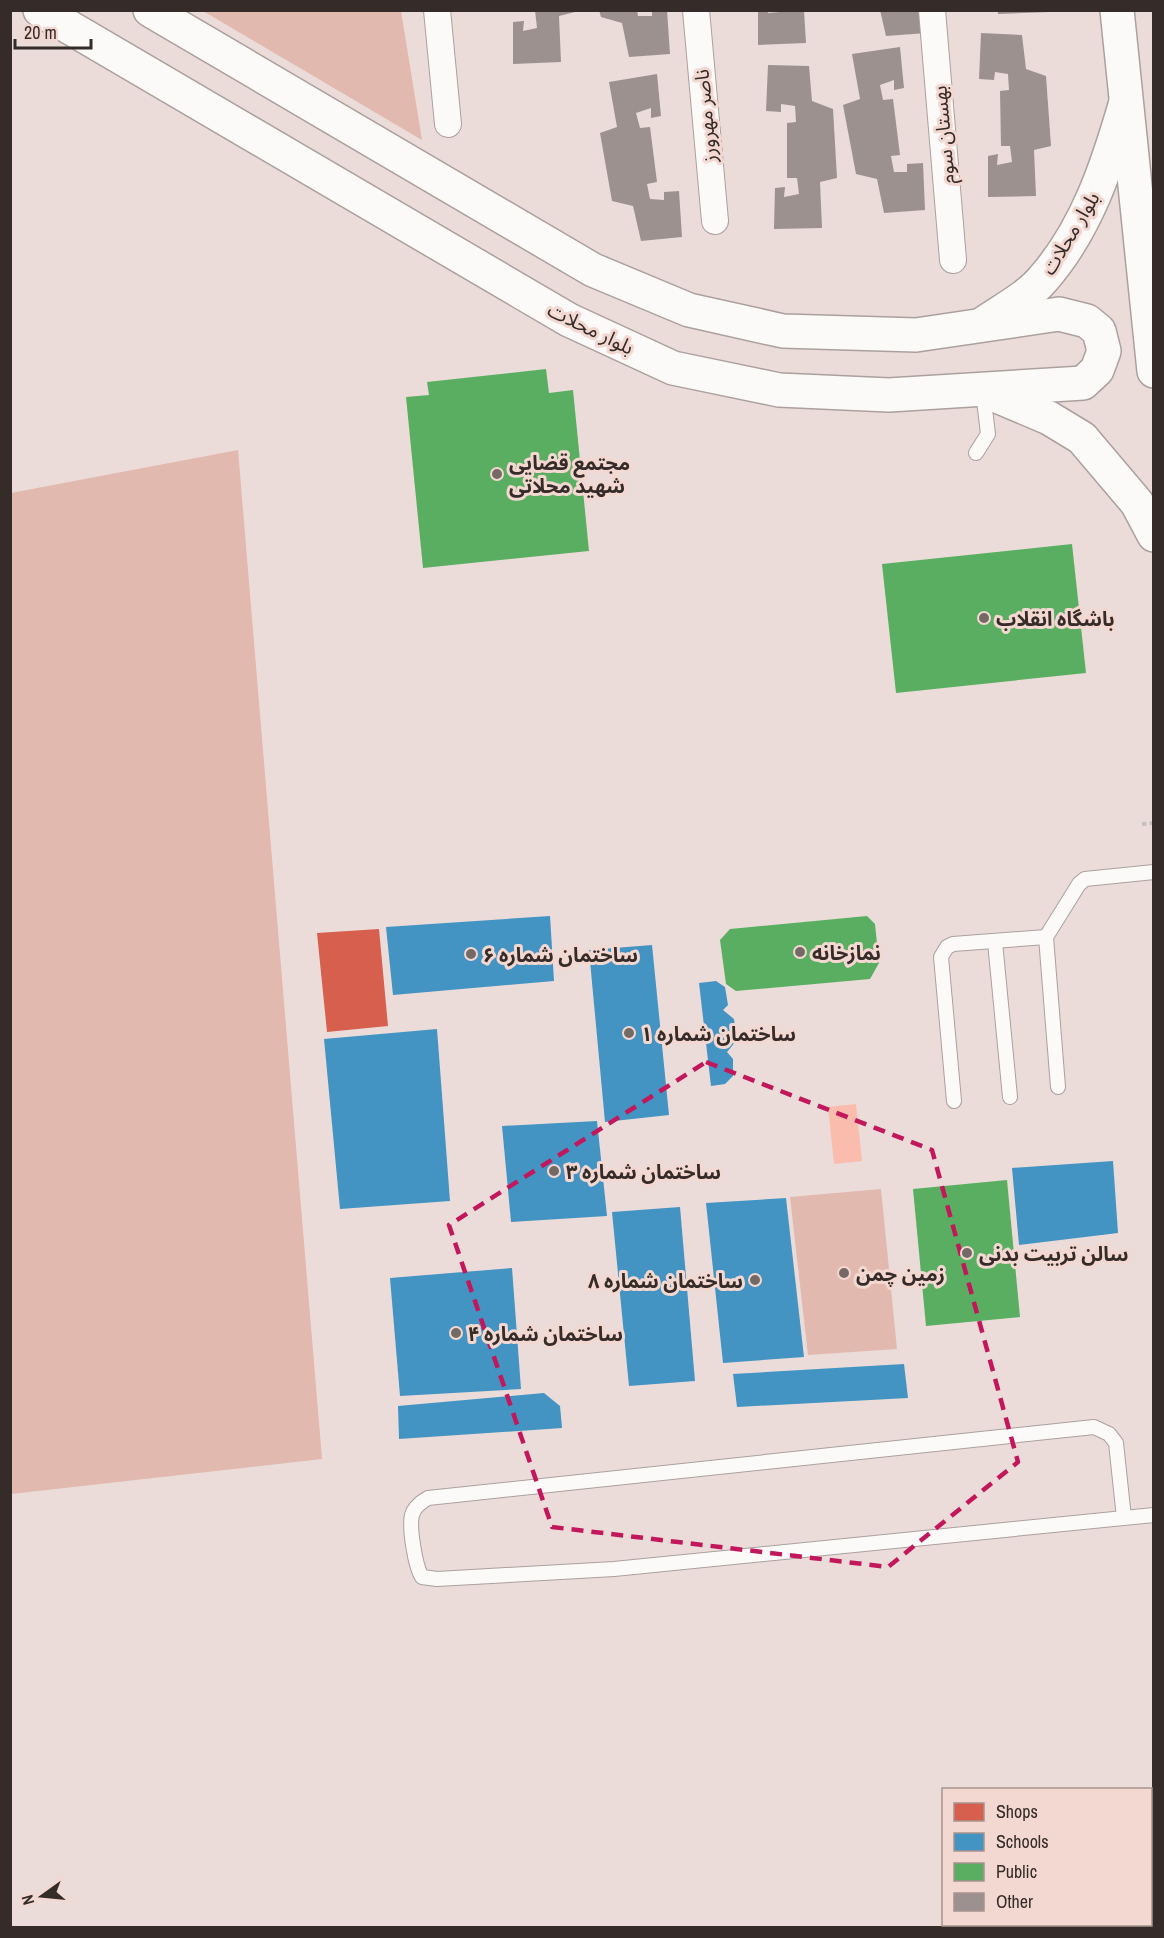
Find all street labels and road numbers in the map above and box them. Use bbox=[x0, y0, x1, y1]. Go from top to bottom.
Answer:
street label: ناصر مهرورز bbox=[687, 68, 723, 165]
street label: بهستان سوم bbox=[925, 84, 963, 185]
street label: بلوار محلات bbox=[1035, 186, 1105, 280]
street label: بلوار محلات bbox=[543, 296, 639, 360]

